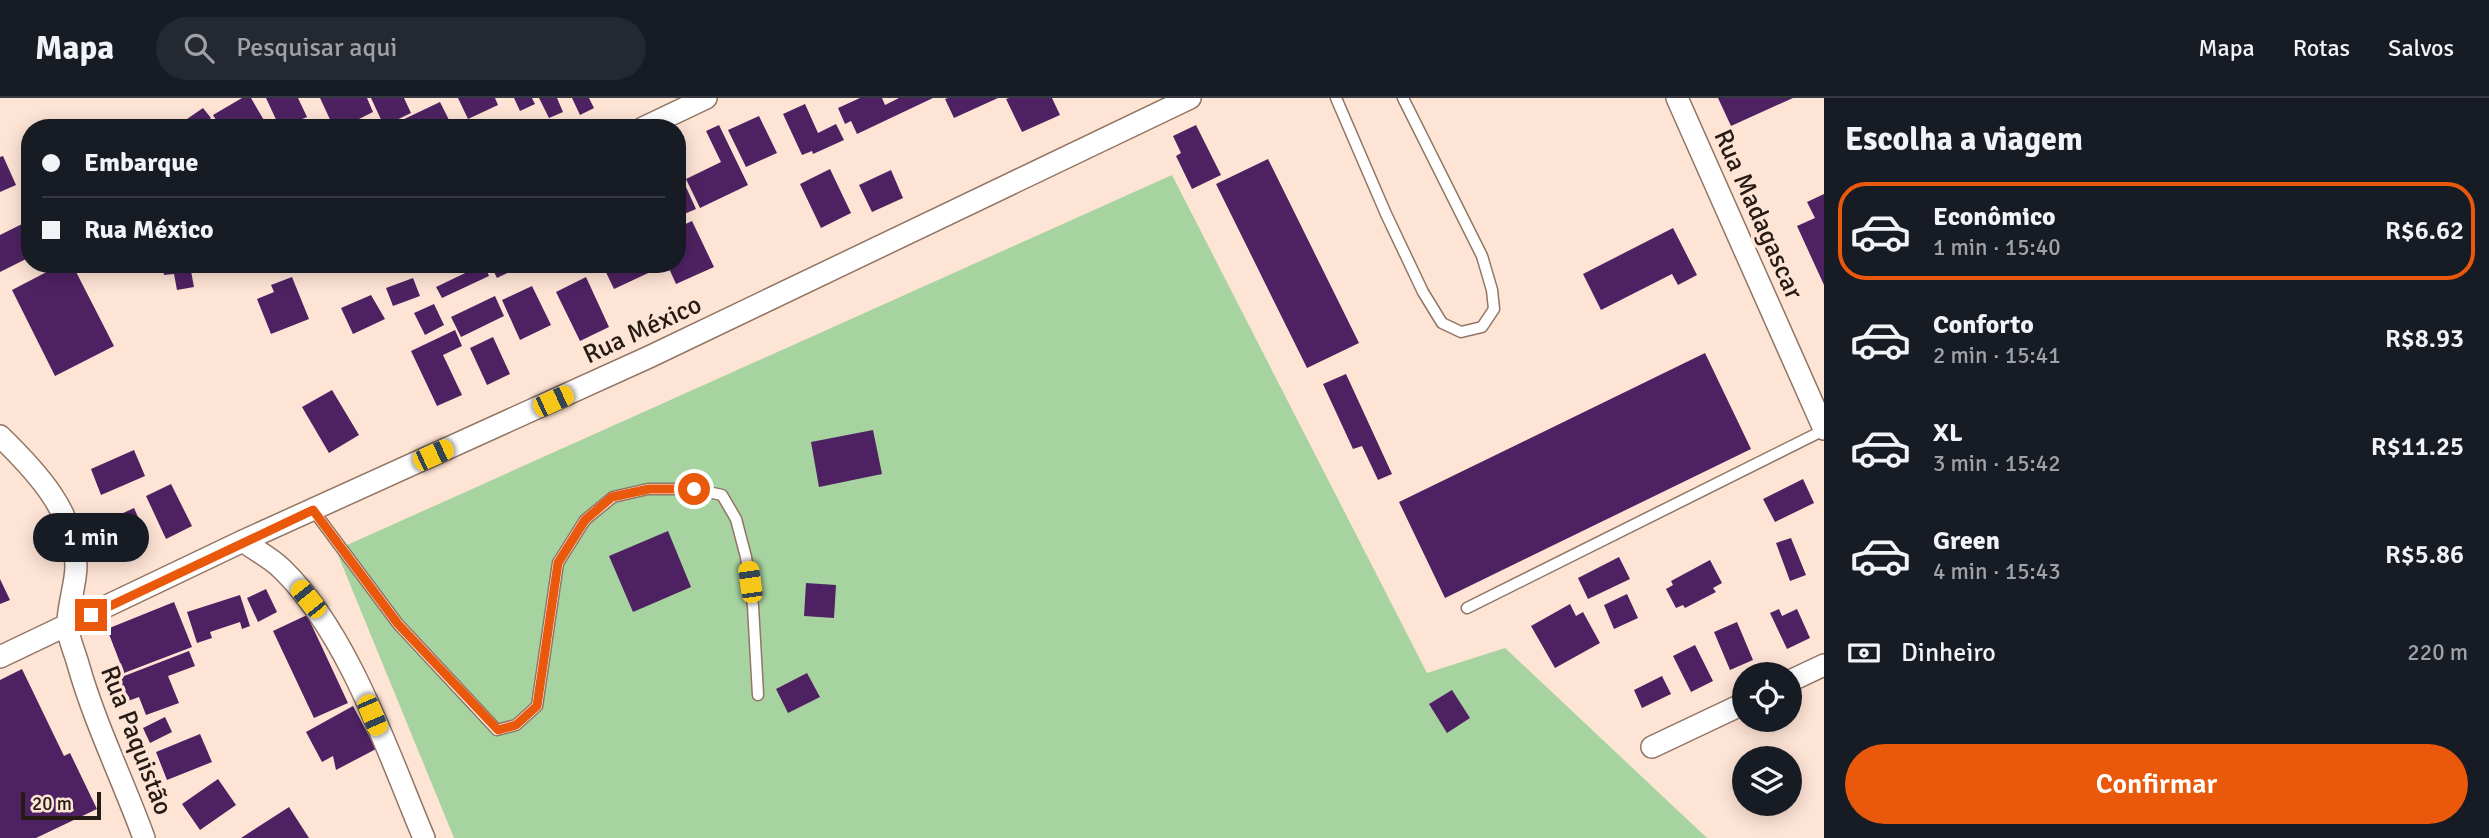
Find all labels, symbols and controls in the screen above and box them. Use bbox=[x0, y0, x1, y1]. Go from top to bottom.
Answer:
search box bbox=[156, 17, 646, 80]
text: Mapa bbox=[35, 28, 114, 69]
icon: search bbox=[180, 29, 218, 67]
text: Pesquisar aqui bbox=[236, 32, 397, 64]
text: Mapa bbox=[2198, 33, 2255, 63]
text: Rotas bbox=[2293, 33, 2350, 63]
text: Salvos bbox=[2388, 33, 2454, 63]
text: Escolha a viagem bbox=[1845, 120, 2083, 159]
street label: Rua Madagascar bbox=[1706, 125, 1810, 305]
text: Embarque bbox=[84, 147, 198, 179]
icon: car bbox=[1849, 200, 1912, 263]
text: Econômico bbox=[1933, 201, 2056, 233]
text: Rua México bbox=[84, 214, 214, 246]
text: R$6.62 bbox=[2385, 215, 2464, 247]
text: 1 min · 15:40 bbox=[1933, 233, 2061, 262]
street label: Rua México bbox=[578, 289, 707, 371]
icon: car bbox=[1849, 308, 1912, 371]
text: Conforto bbox=[1933, 309, 2034, 341]
text: R$8.93 bbox=[2385, 323, 2464, 355]
text: 2 min · 15:41 bbox=[1933, 341, 2061, 370]
car bbox=[530, 383, 577, 419]
icon: car bbox=[1849, 416, 1912, 479]
text: XL bbox=[1933, 417, 1963, 449]
text: R$11.25 bbox=[2371, 431, 2464, 463]
car bbox=[410, 437, 457, 473]
text: 3 min · 15:42 bbox=[1933, 449, 2061, 478]
route start bbox=[678, 473, 710, 505]
callout: 1 min bbox=[33, 514, 149, 562]
text: 1 min bbox=[63, 523, 119, 552]
icon: car bbox=[1849, 524, 1912, 587]
text: Green bbox=[1933, 525, 2000, 557]
text: R$5.86 bbox=[2385, 539, 2464, 571]
text: 4 min · 15:43 bbox=[1933, 557, 2061, 586]
car bbox=[737, 560, 764, 604]
car bbox=[287, 576, 330, 622]
route end bbox=[75, 599, 107, 631]
icon: cash bbox=[1845, 634, 1883, 672]
text: Dinheiro bbox=[1901, 637, 1996, 669]
text: 220 m bbox=[2407, 638, 2468, 667]
street label: Rua Paquistão bbox=[93, 661, 179, 820]
map controls bbox=[1732, 662, 1802, 816]
button: locate bbox=[1732, 662, 1802, 732]
car bbox=[355, 692, 390, 738]
button: Confirmar bbox=[1845, 744, 2468, 824]
button: layers bbox=[1732, 746, 1802, 816]
scale bar bbox=[21, 789, 102, 821]
text: 20 m bbox=[32, 792, 72, 816]

